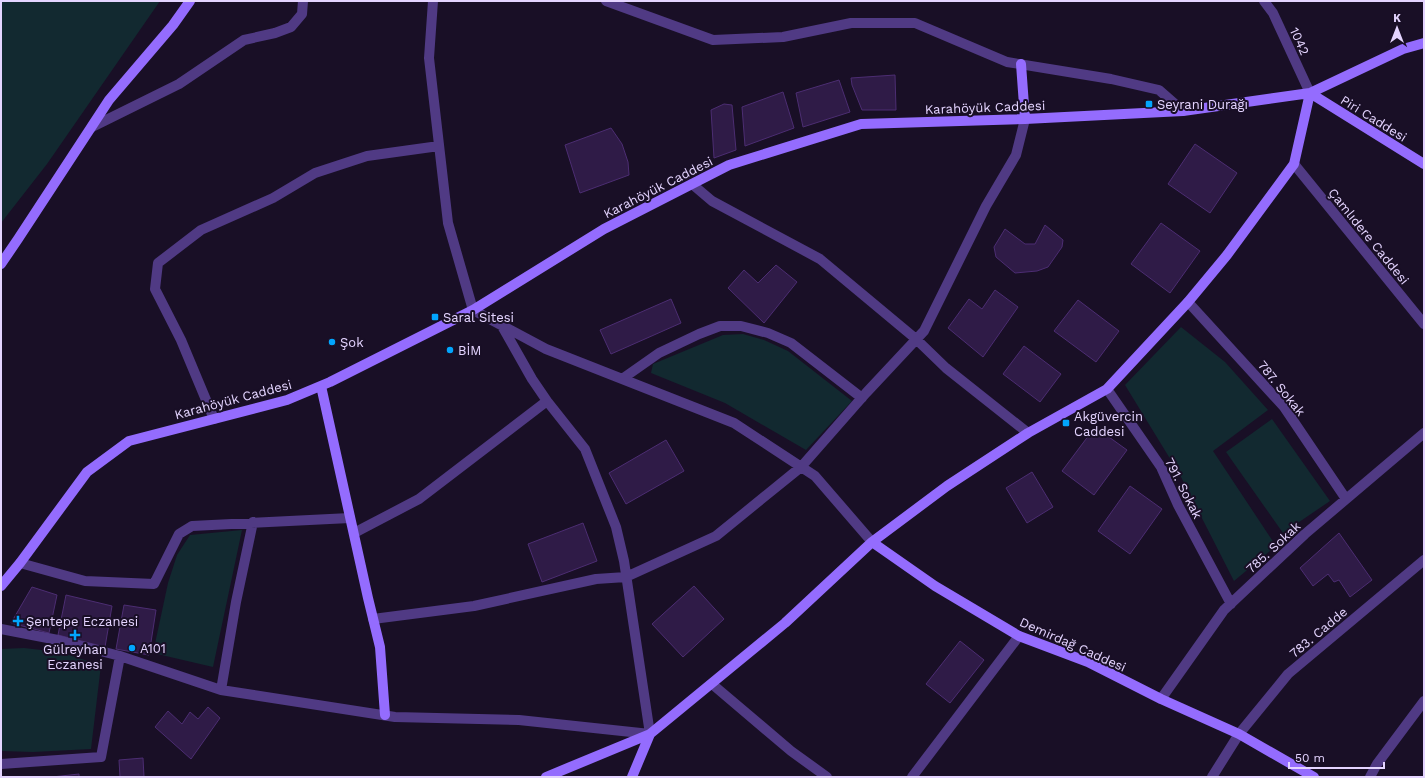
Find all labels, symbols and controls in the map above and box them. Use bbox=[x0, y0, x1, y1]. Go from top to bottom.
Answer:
north arrow bbox=[1377, 8, 1417, 48]
text: K bbox=[1393, 12, 1401, 25]
street label: 1042 bbox=[1287, 25, 1312, 57]
street label: Piri Caddesi bbox=[1338, 92, 1410, 145]
place label: Seyrani Durağı bbox=[1157, 97, 1248, 112]
street label: Karahöyük Caddesi bbox=[925, 98, 1045, 117]
marker: Seyrani Durağı bbox=[1144, 99, 1154, 109]
street label: Karahöyük Caddesi bbox=[601, 153, 715, 221]
street label: Çamlıdere Caddesi bbox=[1325, 185, 1412, 287]
place label: Saral Sitesi bbox=[443, 310, 514, 325]
marker: Saral Sitesi bbox=[430, 312, 440, 322]
place label: Şok bbox=[340, 335, 364, 350]
marker: Şok bbox=[327, 337, 337, 347]
place label: BİM bbox=[458, 343, 481, 358]
marker: BİM bbox=[445, 345, 455, 355]
street label: 787. Sokak bbox=[1255, 358, 1309, 419]
street label: Karahöyük Caddesi bbox=[173, 377, 293, 422]
place label: Akgüvercin Caddesi bbox=[1074, 409, 1143, 439]
marker: Akgüvercin Caddesi bbox=[1061, 418, 1071, 428]
street label: 791. Sokak bbox=[1162, 455, 1206, 522]
street label: 785. Sokak bbox=[1243, 518, 1304, 576]
street label: 783. Cadde bbox=[1287, 604, 1350, 661]
place label: Şentepe Eczanesi bbox=[26, 614, 138, 629]
street label: Demirdağ Caddesi bbox=[1017, 614, 1128, 675]
marker: Şentepe Eczanesi bbox=[13, 616, 23, 626]
marker: Gülreyhan Eczanesi bbox=[70, 630, 80, 640]
place label: A101 bbox=[140, 641, 166, 656]
place label: Gülreyhan Eczanesi bbox=[43, 642, 107, 672]
marker: A101 bbox=[127, 643, 137, 653]
scale bar bbox=[1289, 744, 1384, 770]
text: 50 m bbox=[1295, 751, 1325, 765]

